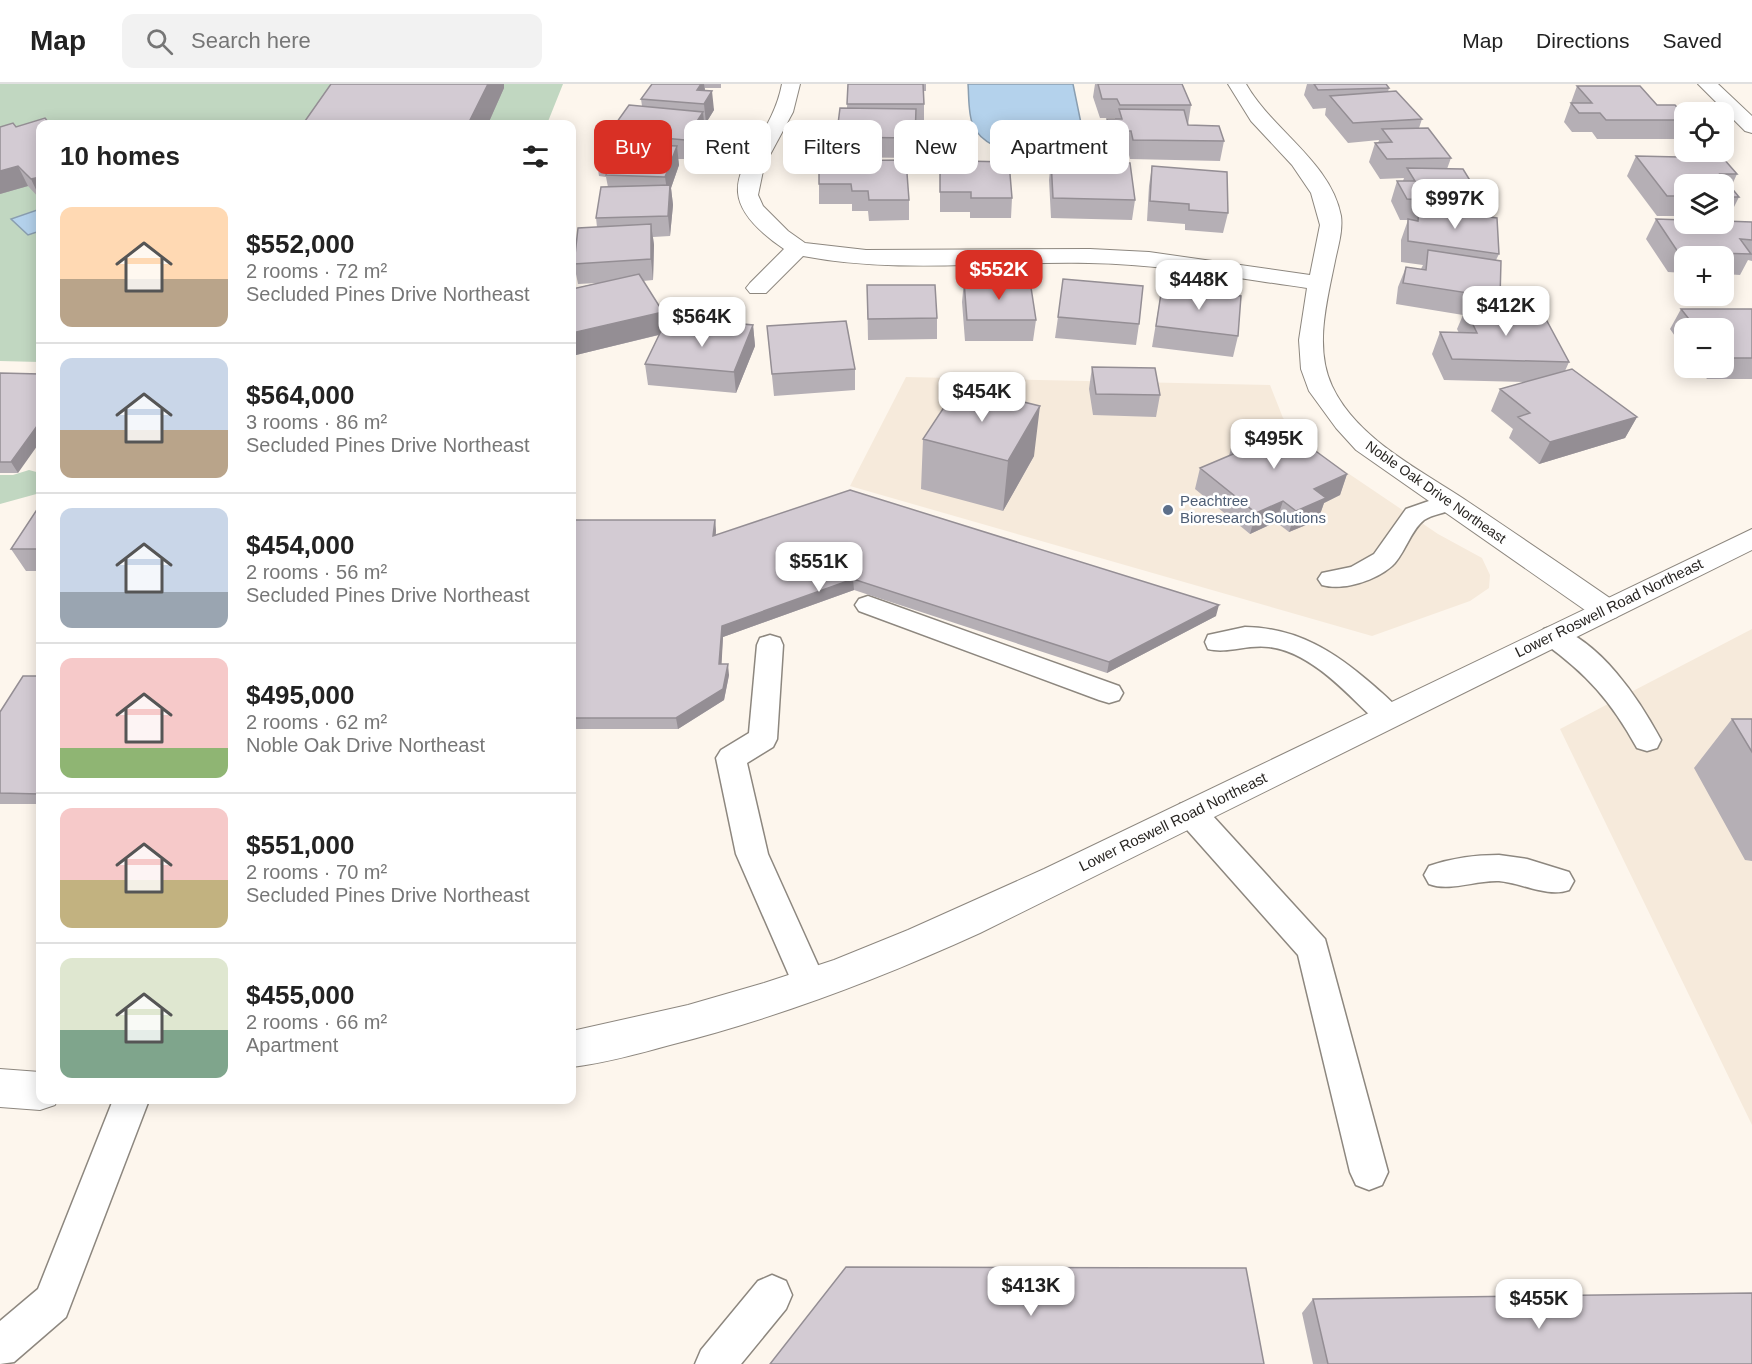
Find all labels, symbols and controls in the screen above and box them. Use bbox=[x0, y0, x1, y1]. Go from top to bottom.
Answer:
search box bbox=[122, 14, 542, 68]
text: Map bbox=[30, 25, 86, 56]
icon: search bbox=[143, 25, 176, 58]
text: Search here bbox=[191, 28, 311, 53]
text: Map bbox=[1462, 29, 1503, 52]
text: Directions bbox=[1536, 29, 1629, 52]
text: Saved bbox=[1662, 29, 1722, 52]
map controls bbox=[1674, 102, 1734, 378]
button: locate bbox=[1674, 102, 1734, 162]
chip: Buy bbox=[594, 120, 672, 174]
chip: Rent bbox=[684, 120, 771, 174]
chip: Filters bbox=[783, 120, 882, 174]
chip: New bbox=[894, 120, 978, 174]
chip: Apartment bbox=[990, 120, 1129, 174]
icon: filters bbox=[519, 140, 552, 173]
text: 10 homes bbox=[60, 141, 180, 171]
button: layers bbox=[1674, 174, 1734, 234]
pin: $997K bbox=[1413, 179, 1497, 230]
text: $997K bbox=[1426, 187, 1484, 209]
text: $552,000 bbox=[246, 229, 354, 259]
icon: home bbox=[108, 231, 180, 303]
button: + bbox=[1674, 246, 1734, 306]
pin: $552K bbox=[957, 250, 1041, 301]
text: $552K bbox=[970, 258, 1028, 280]
text: 2 rooms · 72 m² bbox=[246, 260, 387, 282]
pin: $448K bbox=[1157, 260, 1241, 311]
text: $448K bbox=[1170, 268, 1228, 290]
text: Secluded Pines Drive Northeast bbox=[246, 283, 529, 305]
pin: $412K bbox=[1464, 286, 1548, 337]
text: $412K bbox=[1477, 294, 1535, 316]
pin: $564K bbox=[660, 297, 744, 348]
text: $564K bbox=[673, 305, 731, 327]
button: − bbox=[1674, 318, 1734, 378]
pin: $454K bbox=[940, 372, 1024, 423]
text: $564,000 bbox=[246, 380, 354, 410]
text: $454K bbox=[953, 380, 1011, 402]
icon: home bbox=[108, 382, 180, 454]
text: 3 rooms · 86 m² bbox=[246, 411, 387, 433]
pin: $495K bbox=[1232, 419, 1316, 470]
text: $495K bbox=[1245, 427, 1303, 449]
text: Secluded Pines Drive Northeast bbox=[246, 434, 529, 456]
street label: Noble Oak Drive Northeast bbox=[1363, 437, 1509, 547]
place label: Peachtree Bioresearch Solutions bbox=[1180, 492, 1326, 526]
marker: Peachtree Bioresearch Solutions bbox=[1161, 503, 1175, 517]
text: $454,000 bbox=[246, 530, 354, 560]
icon: home bbox=[108, 532, 180, 604]
pin: $551K bbox=[777, 542, 861, 593]
text: $551K bbox=[790, 550, 848, 572]
street label: Lower Roswell Road Northeast bbox=[1512, 554, 1706, 661]
text: 2 rooms · 56 m² bbox=[246, 561, 387, 583]
text: Secluded Pines Drive Northeast bbox=[246, 584, 529, 606]
text: $495,000 bbox=[246, 680, 354, 710]
icon: home bbox=[108, 682, 180, 754]
text: 2 rooms · 62 m² bbox=[246, 711, 387, 733]
text: Noble Oak Drive Northeast bbox=[246, 734, 485, 756]
street label: Lower Roswell Road Northeast bbox=[1076, 768, 1270, 875]
text: $551,000 bbox=[246, 830, 354, 860]
icon: home bbox=[108, 832, 180, 904]
text: 2 rooms · 70 m² bbox=[246, 861, 387, 883]
text: Secluded Pines Drive Northeast bbox=[246, 884, 529, 906]
text: $455,000 bbox=[246, 980, 354, 1010]
icon: home bbox=[108, 982, 180, 1054]
text: 2 rooms · 66 m² bbox=[246, 1011, 387, 1033]
text: Apartment bbox=[246, 1034, 338, 1056]
pin: $413K bbox=[989, 1266, 1073, 1317]
text: $413K bbox=[1002, 1274, 1060, 1296]
pin: $455K bbox=[1497, 1279, 1581, 1330]
text: $455K bbox=[1510, 1287, 1568, 1309]

